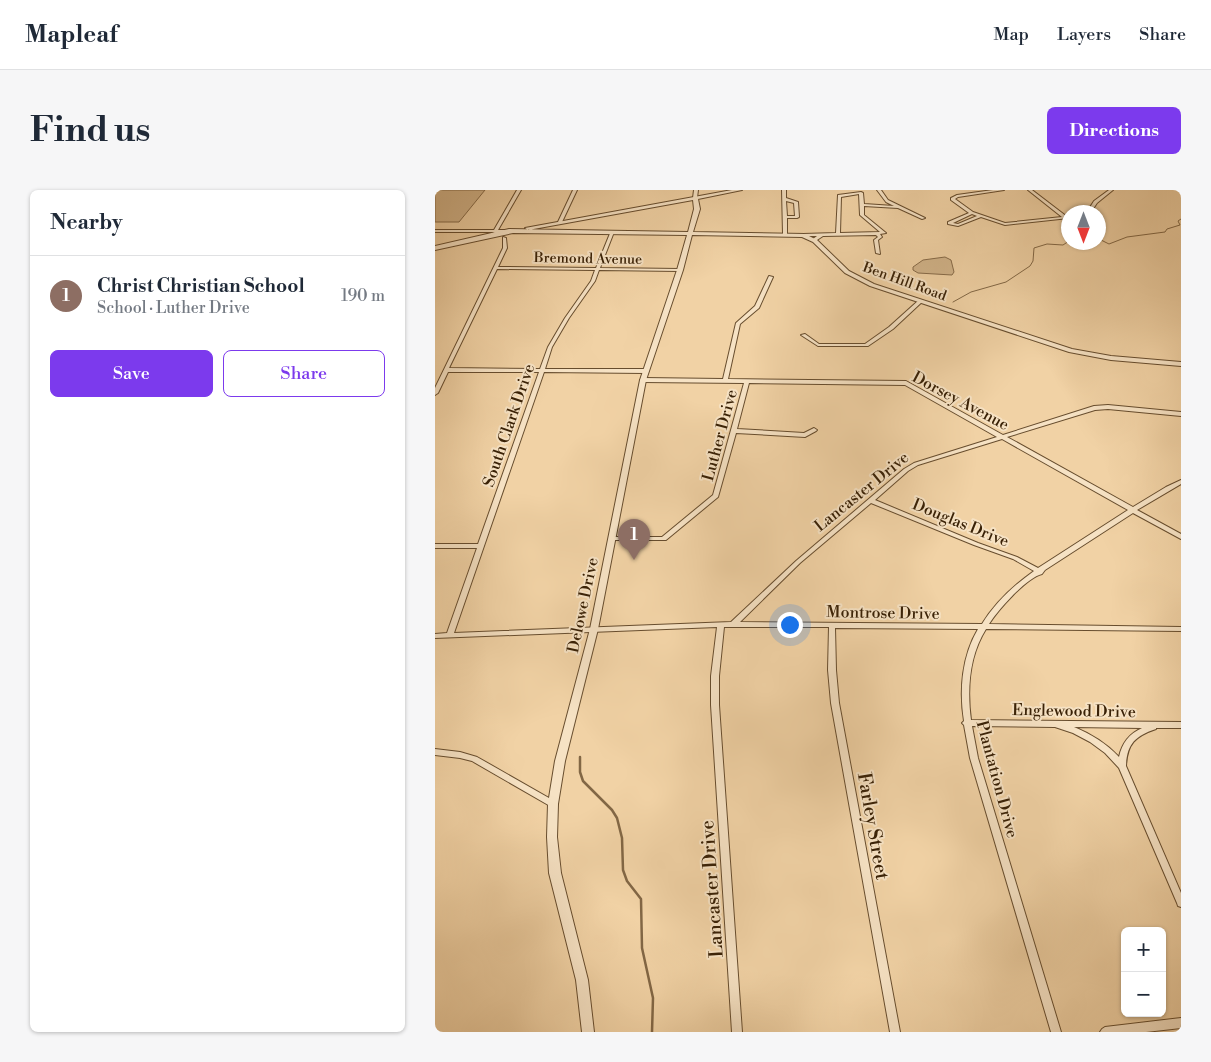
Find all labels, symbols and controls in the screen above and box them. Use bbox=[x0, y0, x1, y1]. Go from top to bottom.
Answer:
text: Mapleaf bbox=[25, 20, 118, 50]
text: Map bbox=[994, 23, 1029, 46]
text: Layers bbox=[1057, 23, 1111, 46]
text: Share bbox=[1139, 23, 1186, 46]
button: Directions bbox=[1047, 107, 1181, 154]
text: Find us bbox=[30, 109, 150, 152]
north arrow bbox=[1061, 205, 1106, 250]
text: Nearby bbox=[50, 210, 123, 236]
street label: Bremond Avenue bbox=[533, 249, 642, 269]
street label: Ben Hill Road bbox=[859, 258, 949, 305]
text: Christ Christian School bbox=[97, 274, 305, 298]
text: 1 bbox=[62, 286, 70, 306]
text: 190 m bbox=[341, 286, 385, 306]
text: School · Luther Drive bbox=[97, 298, 250, 318]
button: Save bbox=[50, 350, 213, 397]
button: Share bbox=[223, 350, 385, 397]
street label: South Clark Drive bbox=[479, 361, 539, 490]
street label: Dorsey Avenue bbox=[909, 367, 1013, 435]
street label: Luther Drive bbox=[698, 387, 742, 483]
street label: Lancaster Drive bbox=[810, 447, 913, 536]
street label: Douglas Drive bbox=[909, 494, 1012, 551]
pin: 1 bbox=[618, 519, 650, 560]
street label: Delowe Drive bbox=[563, 556, 603, 655]
street label: Montrose Drive bbox=[826, 602, 940, 624]
your location bbox=[777, 612, 803, 638]
street label: Englewood Drive bbox=[1012, 700, 1136, 722]
street label: Plantation Drive bbox=[972, 718, 1022, 840]
street label: Farley Street bbox=[852, 771, 894, 882]
street label: Lancaster Drive bbox=[695, 819, 729, 959]
map controls bbox=[1121, 927, 1166, 1017]
button: + bbox=[1121, 927, 1166, 972]
button: − bbox=[1121, 972, 1166, 1017]

